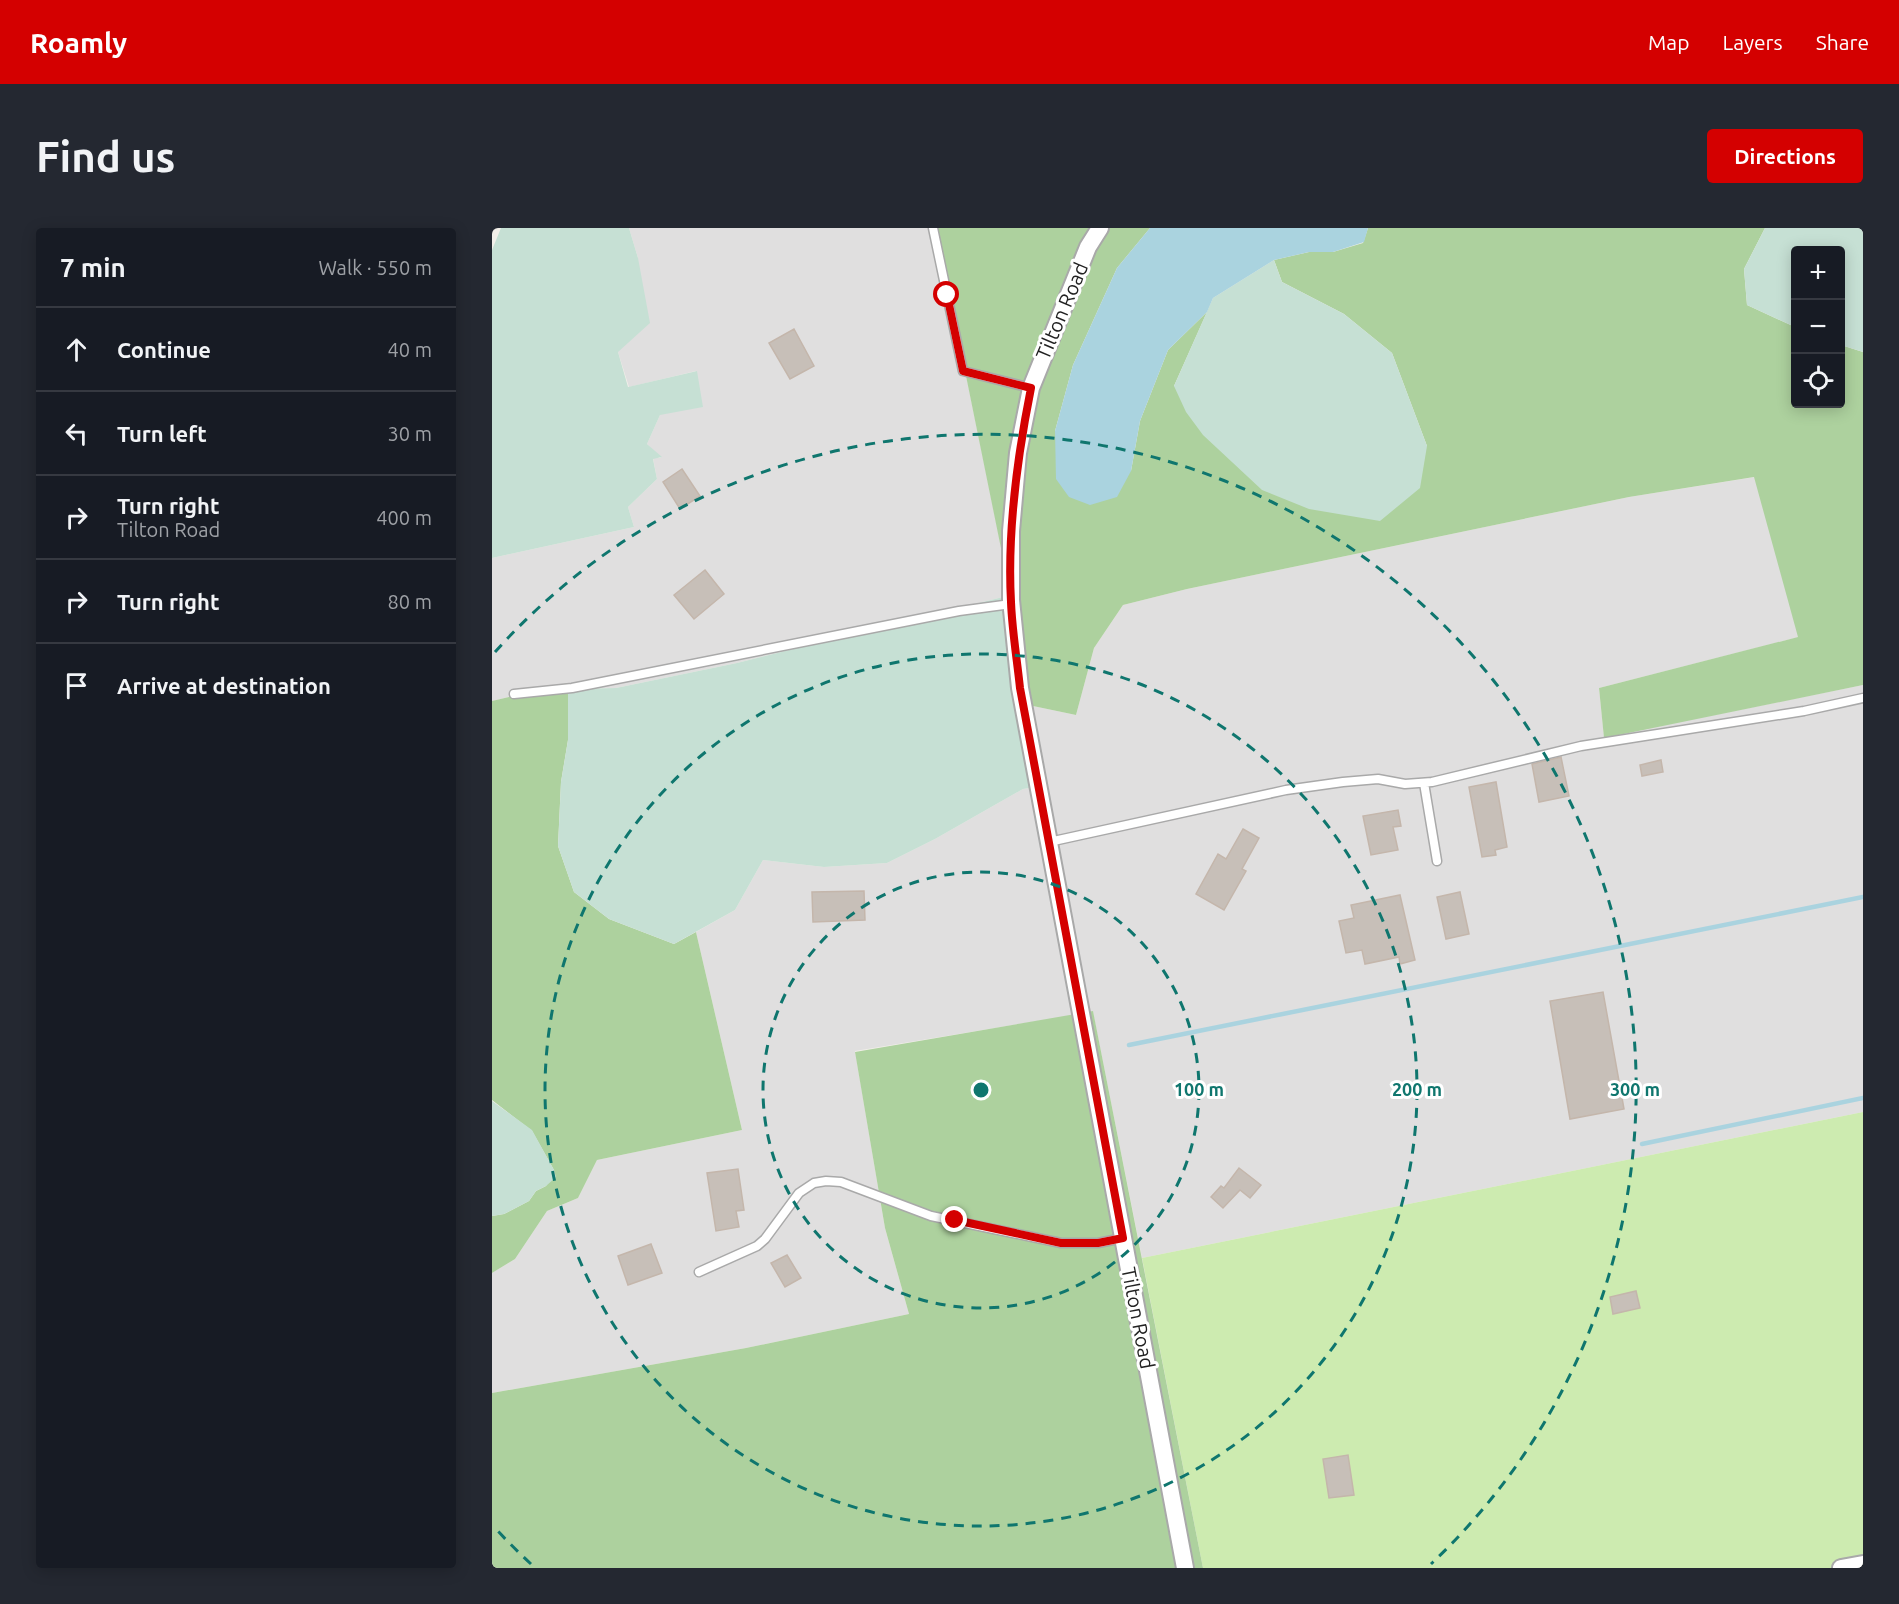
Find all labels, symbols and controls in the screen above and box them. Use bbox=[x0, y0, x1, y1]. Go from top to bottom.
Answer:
text: Roamly bbox=[30, 27, 127, 58]
text: Map bbox=[1648, 30, 1689, 54]
text: Layers bbox=[1722, 30, 1783, 54]
text: Share bbox=[1816, 30, 1869, 54]
button: Directions bbox=[1707, 129, 1863, 183]
text: Find us bbox=[36, 133, 175, 180]
map controls bbox=[1791, 246, 1845, 408]
button: + bbox=[1791, 246, 1845, 300]
text: 7 min bbox=[60, 253, 126, 282]
text: Walk · 550 m bbox=[319, 256, 432, 279]
street label: Tilton Road bbox=[1031, 259, 1092, 363]
route start bbox=[933, 281, 959, 307]
button: − bbox=[1791, 300, 1845, 354]
icon: ahead bbox=[60, 333, 93, 366]
text: Continue bbox=[117, 337, 211, 362]
text: 40 m bbox=[388, 338, 432, 361]
button: locate bbox=[1791, 354, 1845, 408]
icon: left bbox=[60, 417, 93, 450]
text: Turn left bbox=[117, 421, 207, 446]
text: 30 m bbox=[388, 422, 432, 445]
text: Turn right bbox=[117, 493, 219, 518]
icon: right bbox=[60, 501, 93, 534]
text: 400 m bbox=[376, 506, 432, 529]
text: Tilton Road bbox=[117, 518, 220, 541]
icon: right bbox=[60, 585, 93, 618]
text: Turn right bbox=[117, 589, 219, 614]
text: 80 m bbox=[388, 590, 432, 613]
icon: arrive bbox=[60, 669, 93, 702]
text: Arrive at destination bbox=[117, 673, 331, 698]
text: 100 m bbox=[1174, 1079, 1224, 1099]
text: 200 m bbox=[1392, 1079, 1442, 1099]
text: 300 m bbox=[1610, 1079, 1660, 1099]
centre of rings bbox=[971, 1080, 991, 1100]
route end bbox=[941, 1206, 967, 1232]
street label: Tilton Road bbox=[1117, 1265, 1160, 1371]

